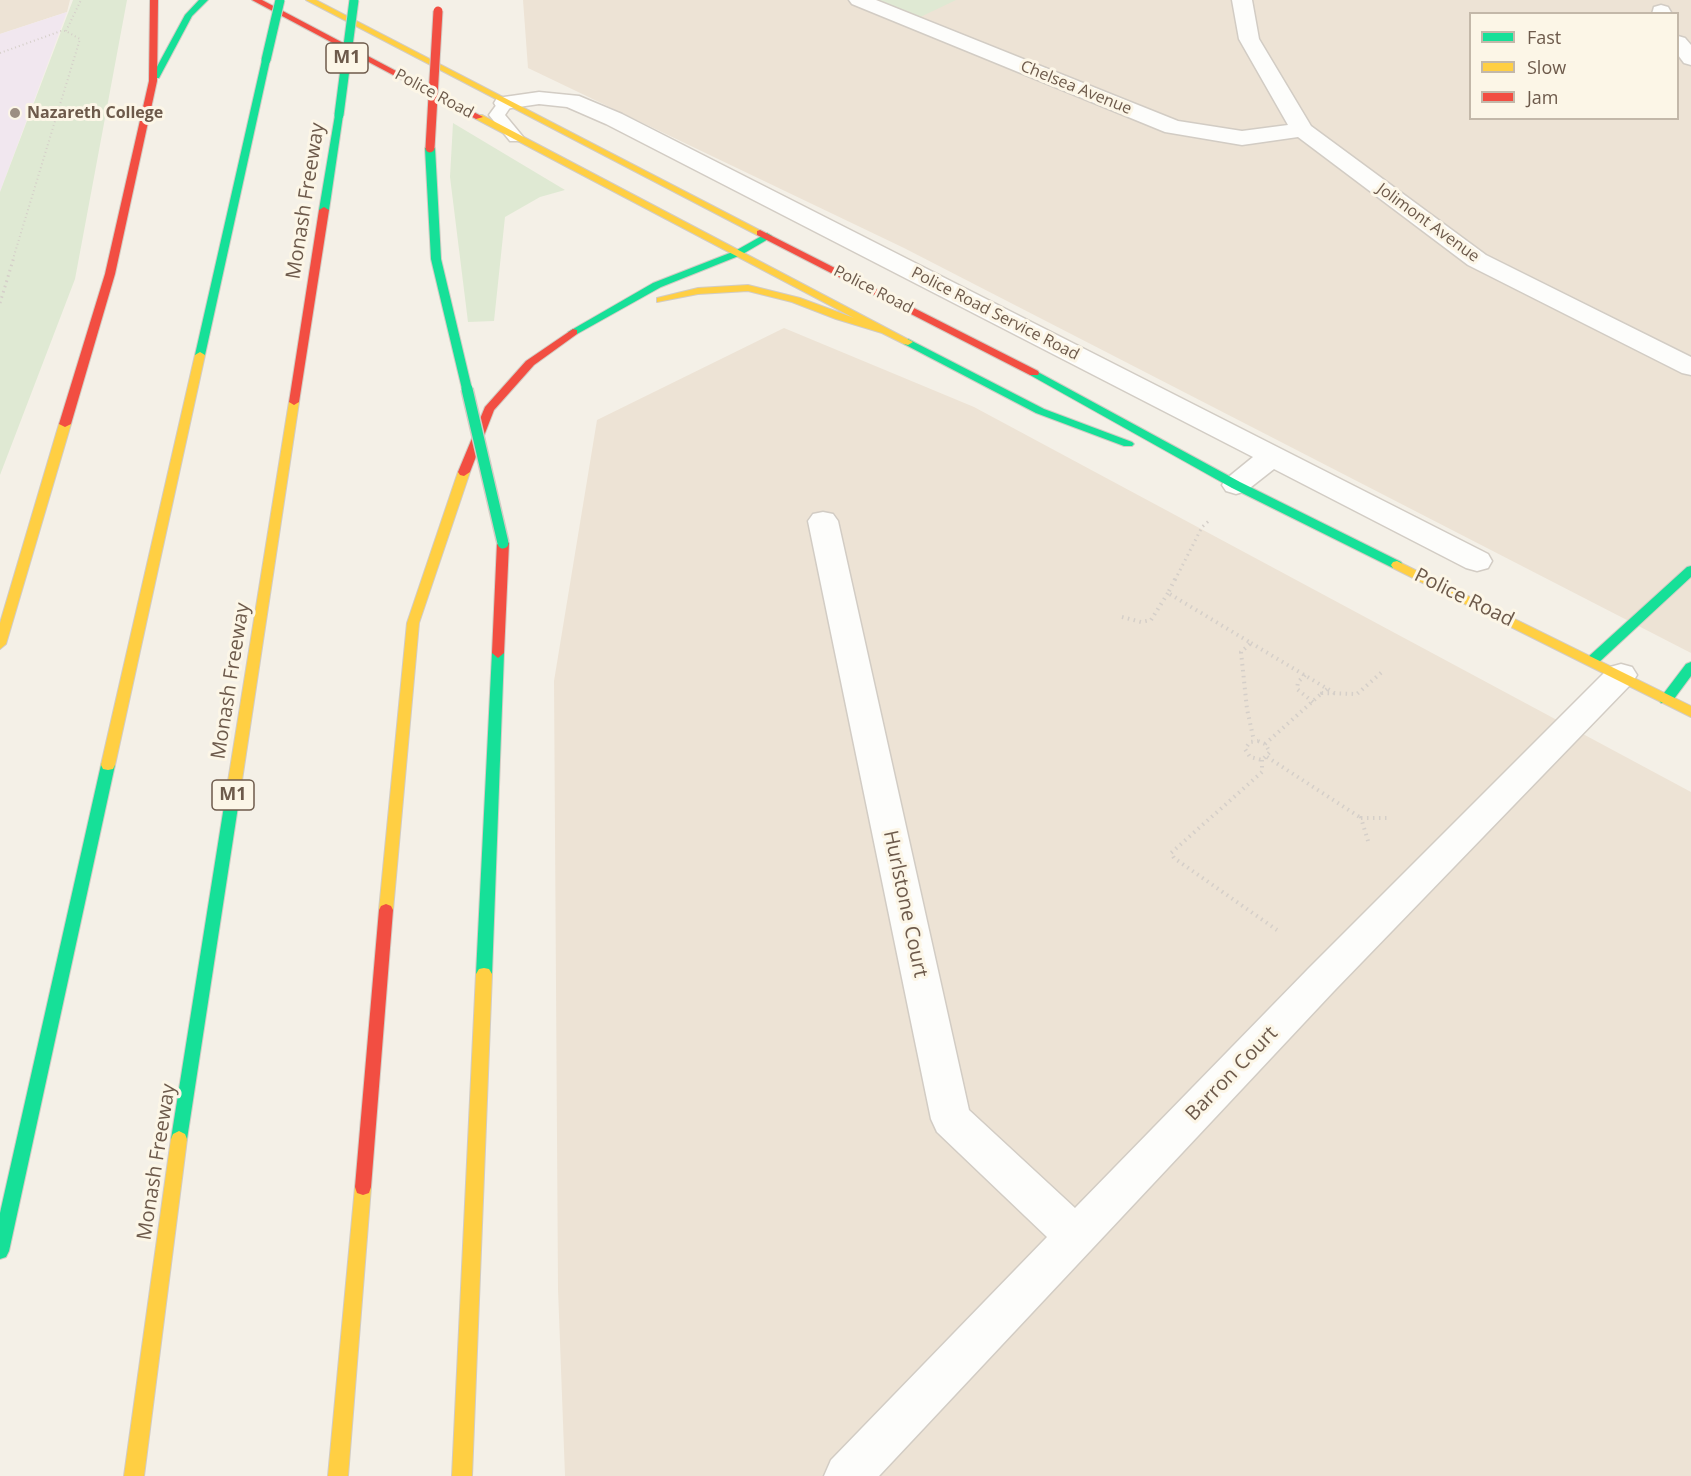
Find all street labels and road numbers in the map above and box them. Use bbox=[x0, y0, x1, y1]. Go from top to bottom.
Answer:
road number: M1 bbox=[326, 43, 368, 73]
street label: Chelsea Avenue bbox=[1018, 57, 1134, 119]
street label: Police Road bbox=[391, 65, 477, 123]
street label: Monash Freeway bbox=[282, 121, 330, 281]
street label: Jolimont Avenue bbox=[1373, 179, 1483, 267]
street label: Police Road bbox=[830, 262, 916, 318]
street label: Police Road Service Road bbox=[908, 263, 1082, 365]
street label: Police Road bbox=[1410, 564, 1518, 632]
street label: Monash Freeway bbox=[207, 601, 255, 761]
road number: M1 bbox=[212, 780, 254, 810]
street label: Hurlstone Court bbox=[878, 828, 932, 980]
street label: Barron Court bbox=[1181, 1022, 1283, 1126]
street label: Monash Freeway bbox=[133, 1082, 181, 1242]

